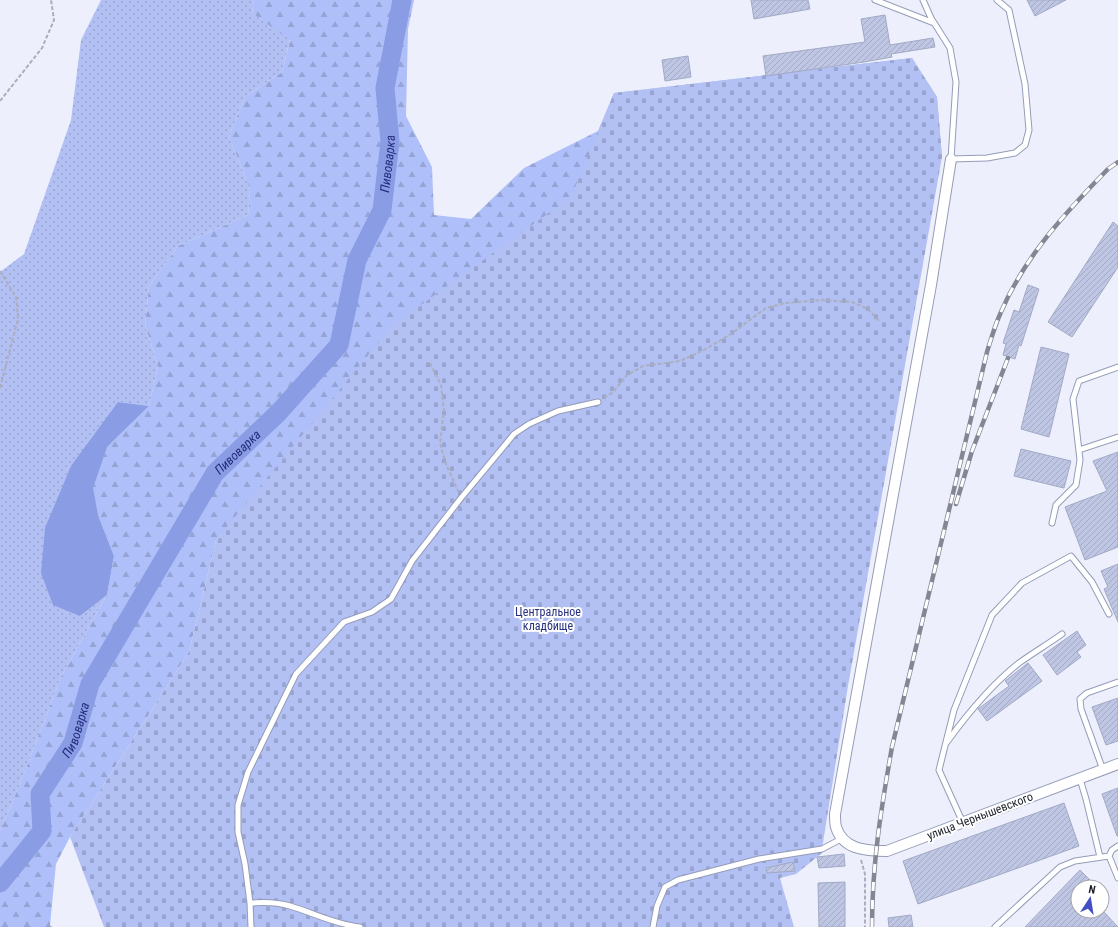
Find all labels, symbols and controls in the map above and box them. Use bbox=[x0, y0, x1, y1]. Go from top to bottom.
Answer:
water label: Пивоварка bbox=[377, 134, 398, 193]
water label: Пивоварка bbox=[212, 427, 264, 478]
park label: Центральное кладбище bbox=[515, 605, 581, 633]
water label: Пивоварка bbox=[59, 700, 92, 760]
street label: улица Чернышевского bbox=[925, 789, 1035, 843]
north arrow bbox=[1070, 879, 1110, 919]
text: N bbox=[1087, 883, 1097, 897]

